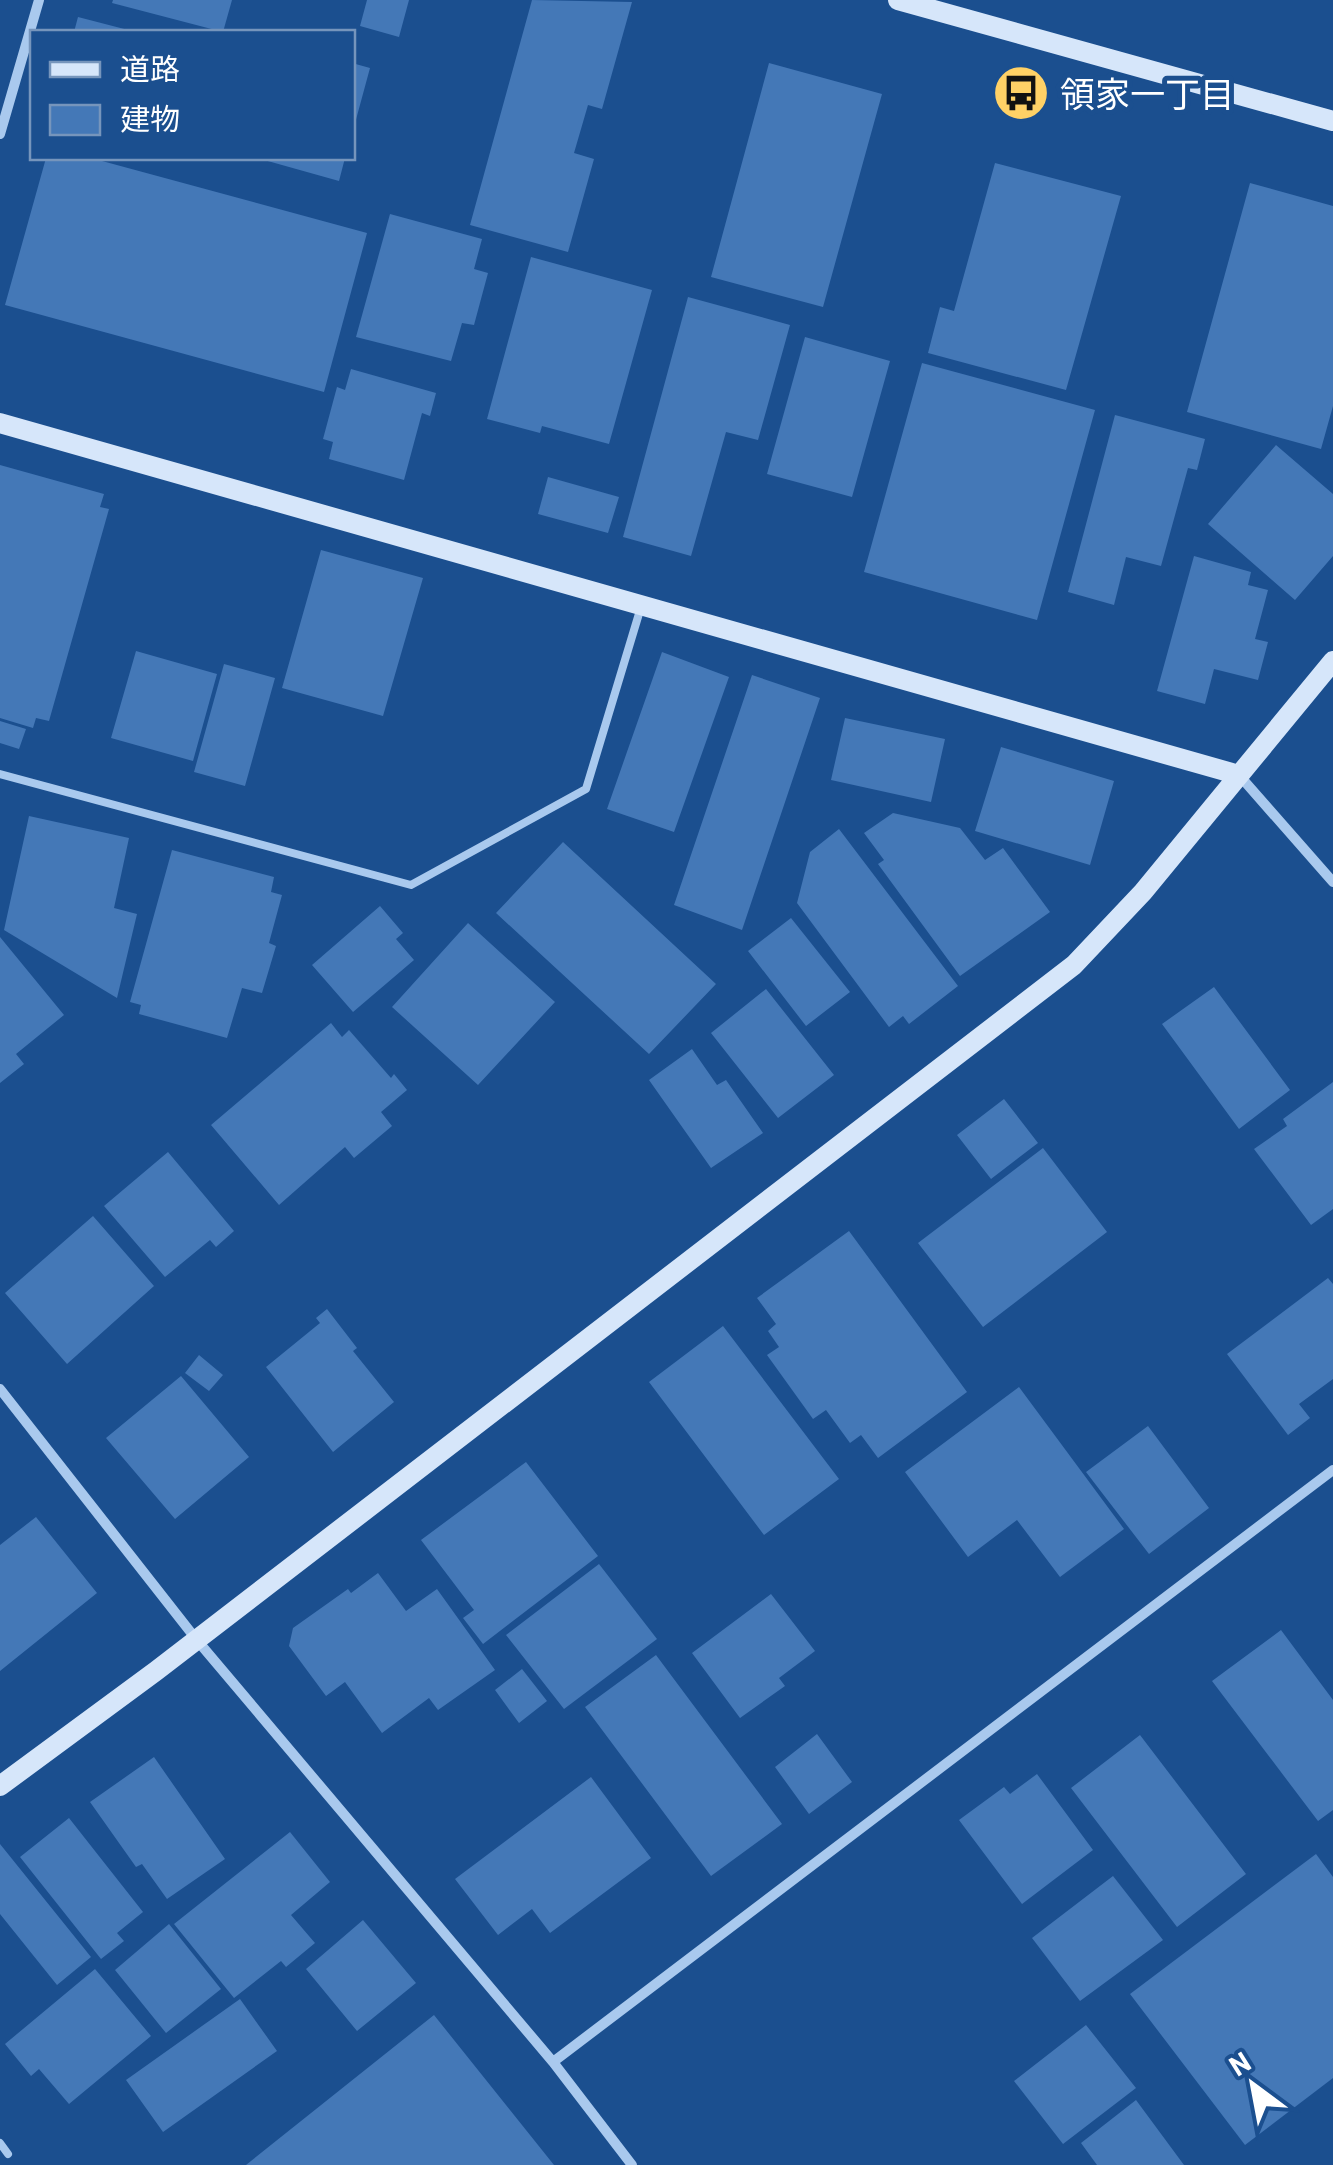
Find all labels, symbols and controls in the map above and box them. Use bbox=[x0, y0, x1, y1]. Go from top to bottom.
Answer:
legend bbox=[30, 30, 355, 160]
text: 道路 bbox=[120, 50, 180, 86]
bus stop icon: 領家一丁目 bbox=[991, 63, 1051, 123]
place label: 領家一丁目 bbox=[1060, 72, 1235, 114]
text: 建物 bbox=[120, 100, 180, 136]
north arrow bbox=[1203, 2035, 1303, 2135]
text: N bbox=[1222, 2044, 1256, 2082]

